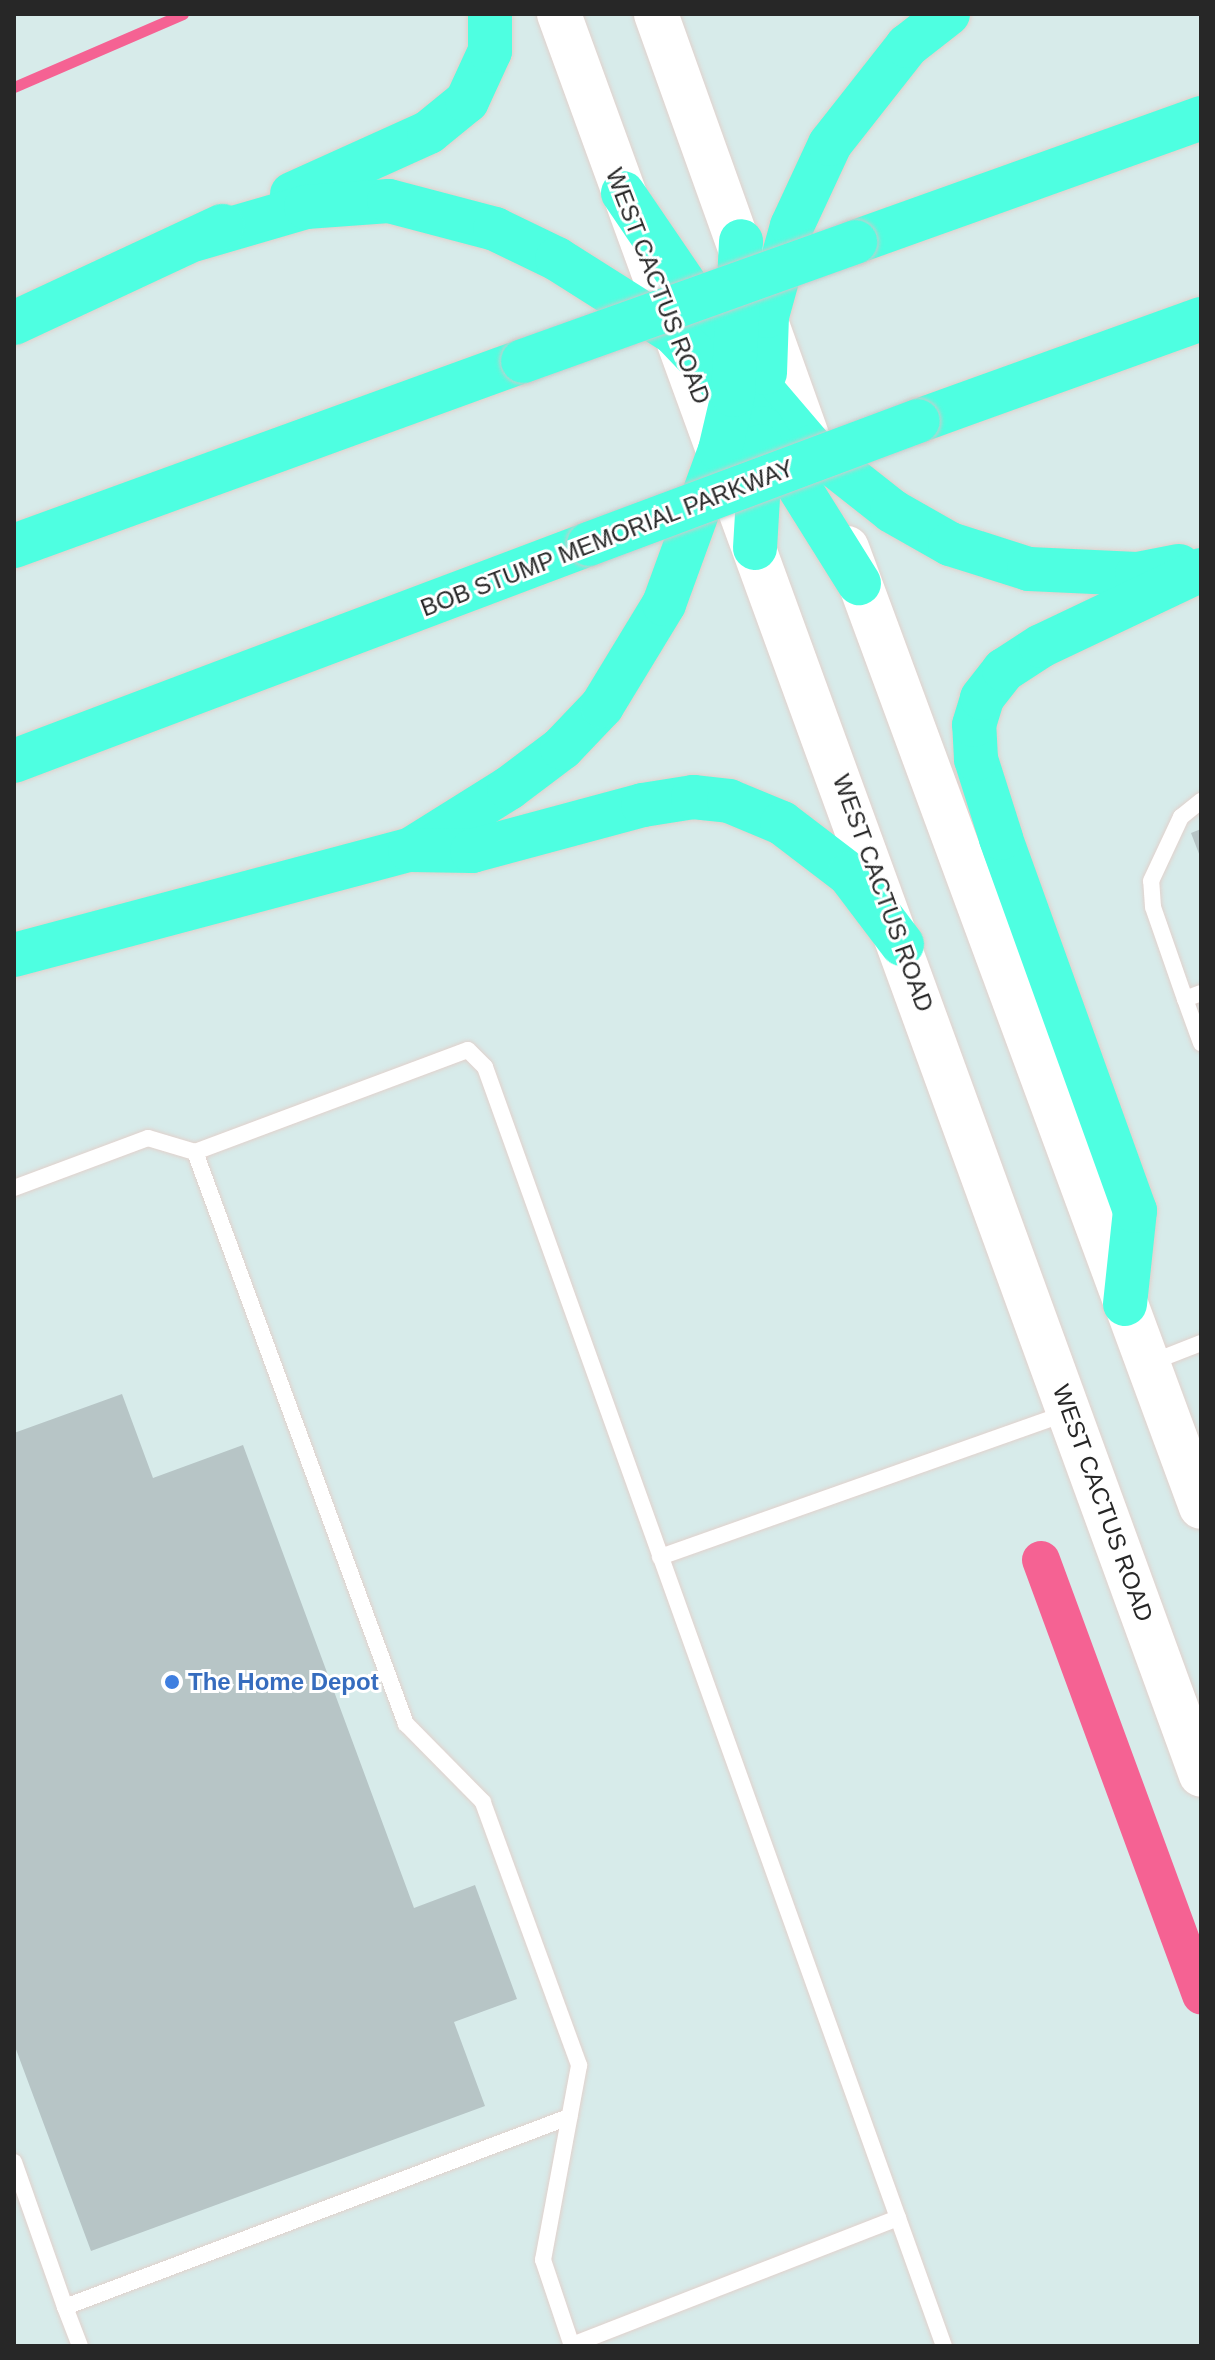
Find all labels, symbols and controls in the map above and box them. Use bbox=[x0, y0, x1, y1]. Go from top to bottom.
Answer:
street label: WEST CACTUS ROAD bbox=[600, 164, 716, 408]
street label: BOB STUMP MEMORIAL PARKWAY bbox=[416, 453, 798, 623]
street label: WEST CACTUS ROAD bbox=[827, 770, 939, 1016]
street label: WEST CACTUS ROAD bbox=[1047, 1380, 1159, 1626]
place label: The Home Depot bbox=[188, 1668, 379, 1696]
marker: The Home Depot bbox=[163, 1673, 181, 1691]

